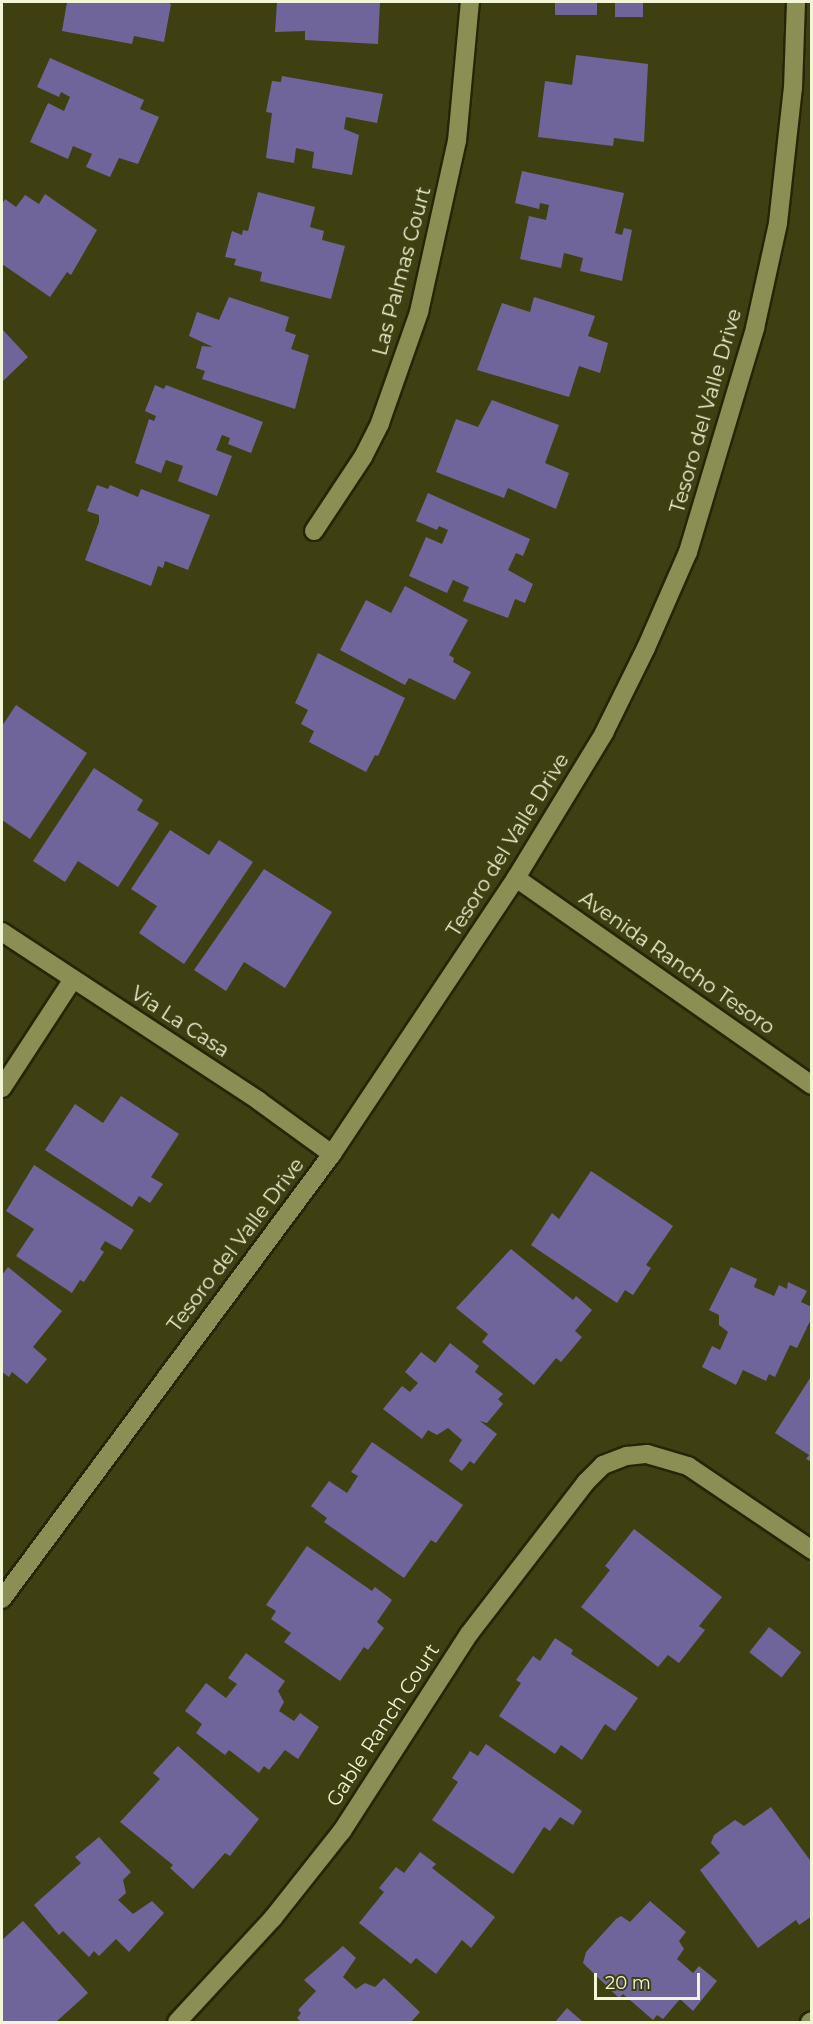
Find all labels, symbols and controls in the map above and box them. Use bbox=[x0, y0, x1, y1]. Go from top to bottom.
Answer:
street label: Las Palmas Court bbox=[368, 184, 436, 358]
street label: Tesoro del Valle Drive bbox=[665, 306, 747, 516]
street label: Tesoro del Valle Drive bbox=[442, 749, 574, 941]
street label: Avenida Rancho Tesoro bbox=[575, 886, 779, 1040]
street label: Via La Casa bbox=[126, 981, 234, 1063]
street label: Tesoro del Valle Drive bbox=[163, 1153, 309, 1337]
street label: Gable Ranch Court bbox=[321, 1639, 445, 1811]
scale bar bbox=[597, 1961, 704, 1999]
text: 20 m bbox=[605, 1972, 651, 1994]

